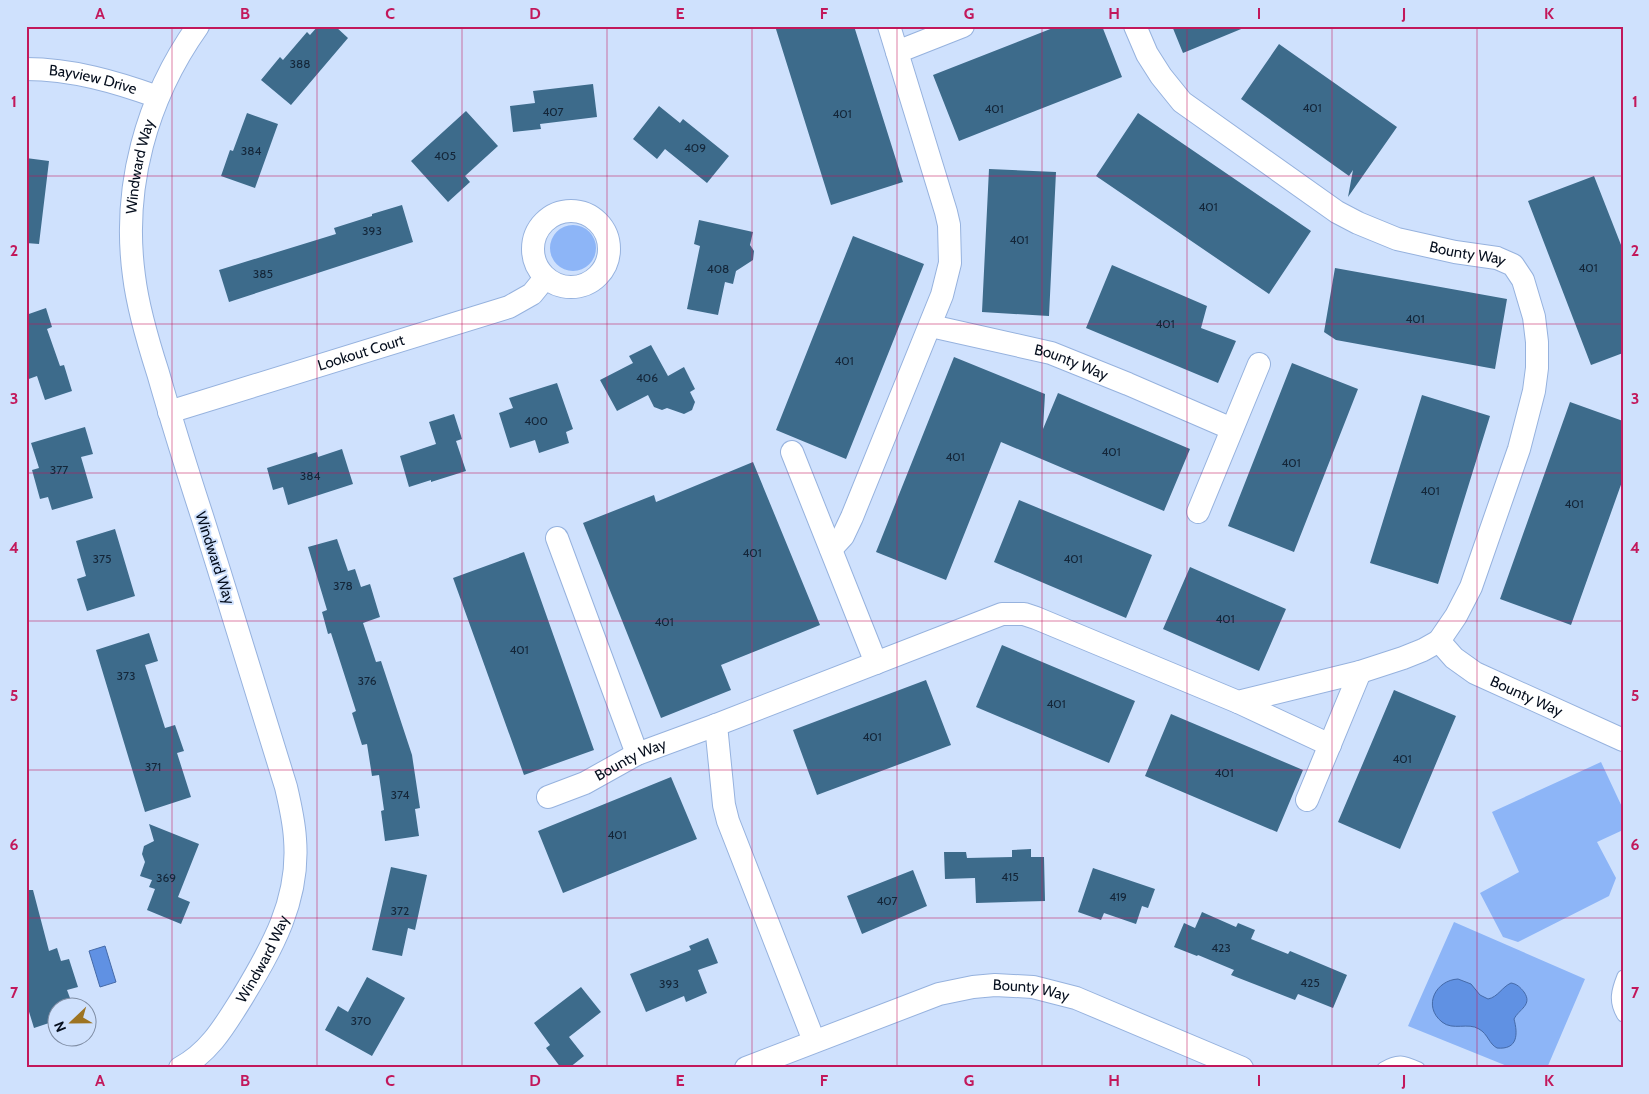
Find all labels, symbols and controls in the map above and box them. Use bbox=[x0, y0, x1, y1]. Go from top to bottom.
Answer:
text: A bbox=[95, 4, 105, 23]
text: B bbox=[240, 4, 250, 23]
text: C bbox=[385, 4, 395, 23]
text: D bbox=[529, 4, 541, 23]
text: E bbox=[675, 4, 685, 23]
text: F bbox=[820, 4, 829, 23]
text: G bbox=[964, 4, 974, 23]
text: H bbox=[1108, 4, 1120, 23]
text: I bbox=[1257, 4, 1261, 23]
text: J bbox=[1401, 4, 1406, 23]
text: K bbox=[1544, 4, 1554, 23]
house number: 388 bbox=[289, 56, 311, 71]
street label: Bayview Drive bbox=[48, 61, 140, 98]
text: 1 bbox=[11, 92, 17, 111]
text: 1 bbox=[1632, 92, 1638, 111]
house number: 401 bbox=[1302, 100, 1322, 115]
house number: 401 bbox=[984, 101, 1004, 116]
house number: 407 bbox=[542, 104, 564, 119]
house number: 401 bbox=[832, 106, 852, 121]
street label: Windward Way bbox=[122, 116, 158, 215]
house number: 409 bbox=[684, 140, 706, 155]
house number: 384 bbox=[241, 143, 261, 158]
house number: 405 bbox=[434, 148, 456, 163]
house number: 401 bbox=[1198, 199, 1218, 214]
house number: 393 bbox=[362, 223, 382, 238]
house number: 401 bbox=[1009, 232, 1029, 247]
street label: Bounty Way bbox=[1428, 238, 1509, 270]
text: 2 bbox=[10, 241, 18, 260]
text: 2 bbox=[1631, 241, 1639, 260]
house number: 401 bbox=[1578, 260, 1598, 275]
house number: 408 bbox=[707, 261, 729, 276]
house number: 385 bbox=[253, 266, 273, 281]
house number: 401 bbox=[1405, 311, 1425, 326]
house number: 401 bbox=[1155, 316, 1175, 331]
street label: Lookout Court bbox=[315, 331, 407, 375]
street label: Bounty Way bbox=[1033, 341, 1111, 384]
house number: 401 bbox=[834, 353, 854, 368]
house number: 406 bbox=[636, 370, 658, 385]
text: 3 bbox=[10, 389, 18, 408]
text: 3 bbox=[1631, 389, 1639, 408]
house number: 400 bbox=[524, 413, 548, 428]
house number: 401 bbox=[1101, 444, 1121, 459]
house number: 401 bbox=[945, 449, 965, 464]
house number: 401 bbox=[1281, 455, 1301, 470]
house number: 377 bbox=[50, 462, 68, 477]
house number: 384 bbox=[300, 468, 320, 483]
house number: 401 bbox=[1420, 483, 1440, 498]
house number: 401 bbox=[1564, 496, 1584, 511]
street label: Windward Way bbox=[192, 509, 239, 607]
text: 4 bbox=[9, 538, 19, 557]
text: 4 bbox=[1630, 538, 1640, 557]
house number: 401 bbox=[742, 545, 762, 560]
house number: 375 bbox=[92, 551, 112, 566]
house number: 401 bbox=[1063, 551, 1083, 566]
house number: 378 bbox=[333, 578, 353, 593]
house number: 401 bbox=[1215, 611, 1235, 626]
house number: 401 bbox=[654, 614, 674, 629]
house number: 401 bbox=[509, 642, 529, 657]
house number: 373 bbox=[116, 668, 136, 683]
street label: Bounty Way bbox=[1487, 672, 1566, 721]
house number: 376 bbox=[357, 673, 377, 688]
text: 5 bbox=[10, 686, 18, 705]
text: 5 bbox=[1631, 686, 1639, 705]
house number: 401 bbox=[1046, 696, 1066, 711]
house number: 401 bbox=[862, 729, 882, 744]
street label: Bounty Way bbox=[592, 735, 669, 785]
house number: 401 bbox=[1392, 751, 1412, 766]
house number: 371 bbox=[145, 759, 161, 774]
house number: 401 bbox=[1214, 765, 1234, 780]
house number: 374 bbox=[390, 787, 410, 802]
house number: 401 bbox=[607, 827, 627, 842]
text: 6 bbox=[10, 835, 19, 854]
text: 6 bbox=[1631, 835, 1640, 854]
house number: 415 bbox=[1001, 869, 1019, 884]
house number: 369 bbox=[156, 870, 176, 885]
house number: 419 bbox=[1109, 889, 1127, 904]
house number: 407 bbox=[876, 893, 898, 908]
house number: 372 bbox=[391, 903, 409, 918]
street label: Windward Way bbox=[232, 912, 293, 1006]
house number: 423 bbox=[1211, 940, 1231, 955]
house number: 425 bbox=[1300, 975, 1320, 990]
house number: 393 bbox=[659, 976, 679, 991]
street label: Bounty Way bbox=[992, 976, 1072, 1005]
text: 7 bbox=[10, 983, 19, 1002]
text: 7 bbox=[1631, 983, 1640, 1002]
north arrow bbox=[48, 996, 98, 1046]
house number: 370 bbox=[351, 1013, 371, 1028]
text: N bbox=[50, 1019, 70, 1035]
text: A bbox=[95, 1071, 105, 1090]
text: B bbox=[240, 1071, 250, 1090]
text: C bbox=[385, 1071, 395, 1090]
text: D bbox=[529, 1071, 541, 1090]
text: E bbox=[675, 1071, 685, 1090]
text: F bbox=[820, 1071, 829, 1090]
text: G bbox=[964, 1071, 974, 1090]
text: H bbox=[1108, 1071, 1120, 1090]
text: I bbox=[1257, 1071, 1261, 1090]
text: J bbox=[1401, 1071, 1406, 1090]
text: K bbox=[1544, 1071, 1554, 1090]

